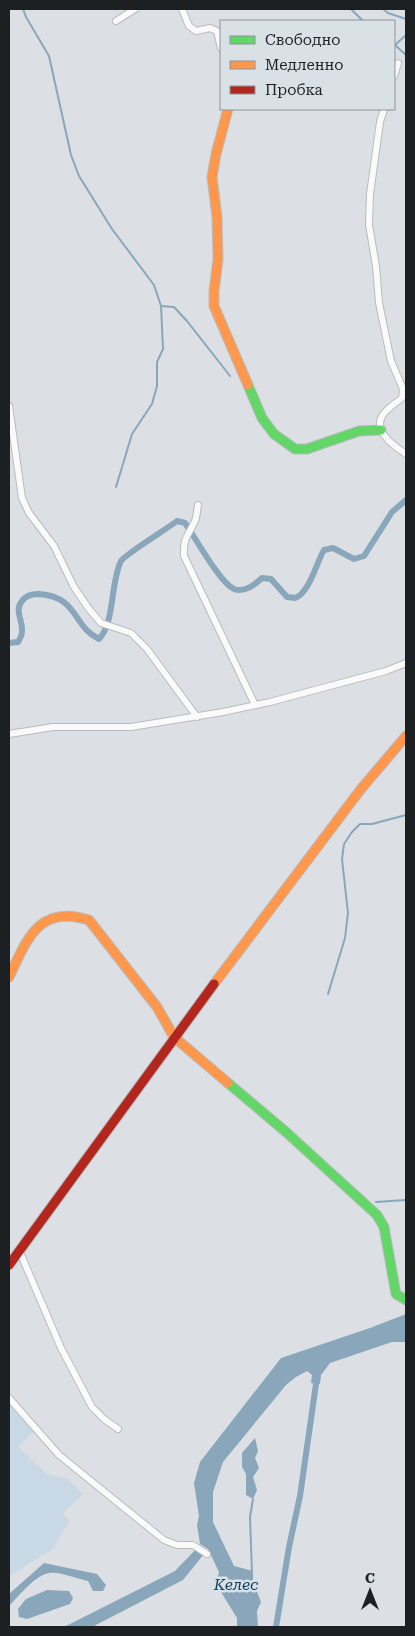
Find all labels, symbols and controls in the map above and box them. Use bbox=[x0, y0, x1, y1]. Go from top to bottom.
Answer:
legend bbox=[220, 20, 395, 110]
text: Свободно bbox=[265, 31, 340, 49]
text: Медленно bbox=[265, 56, 344, 74]
text: Пробка bbox=[265, 81, 323, 99]
north arrow bbox=[345, 1566, 395, 1616]
text: С bbox=[365, 1570, 375, 1586]
water label: Келес bbox=[213, 1575, 259, 1594]

